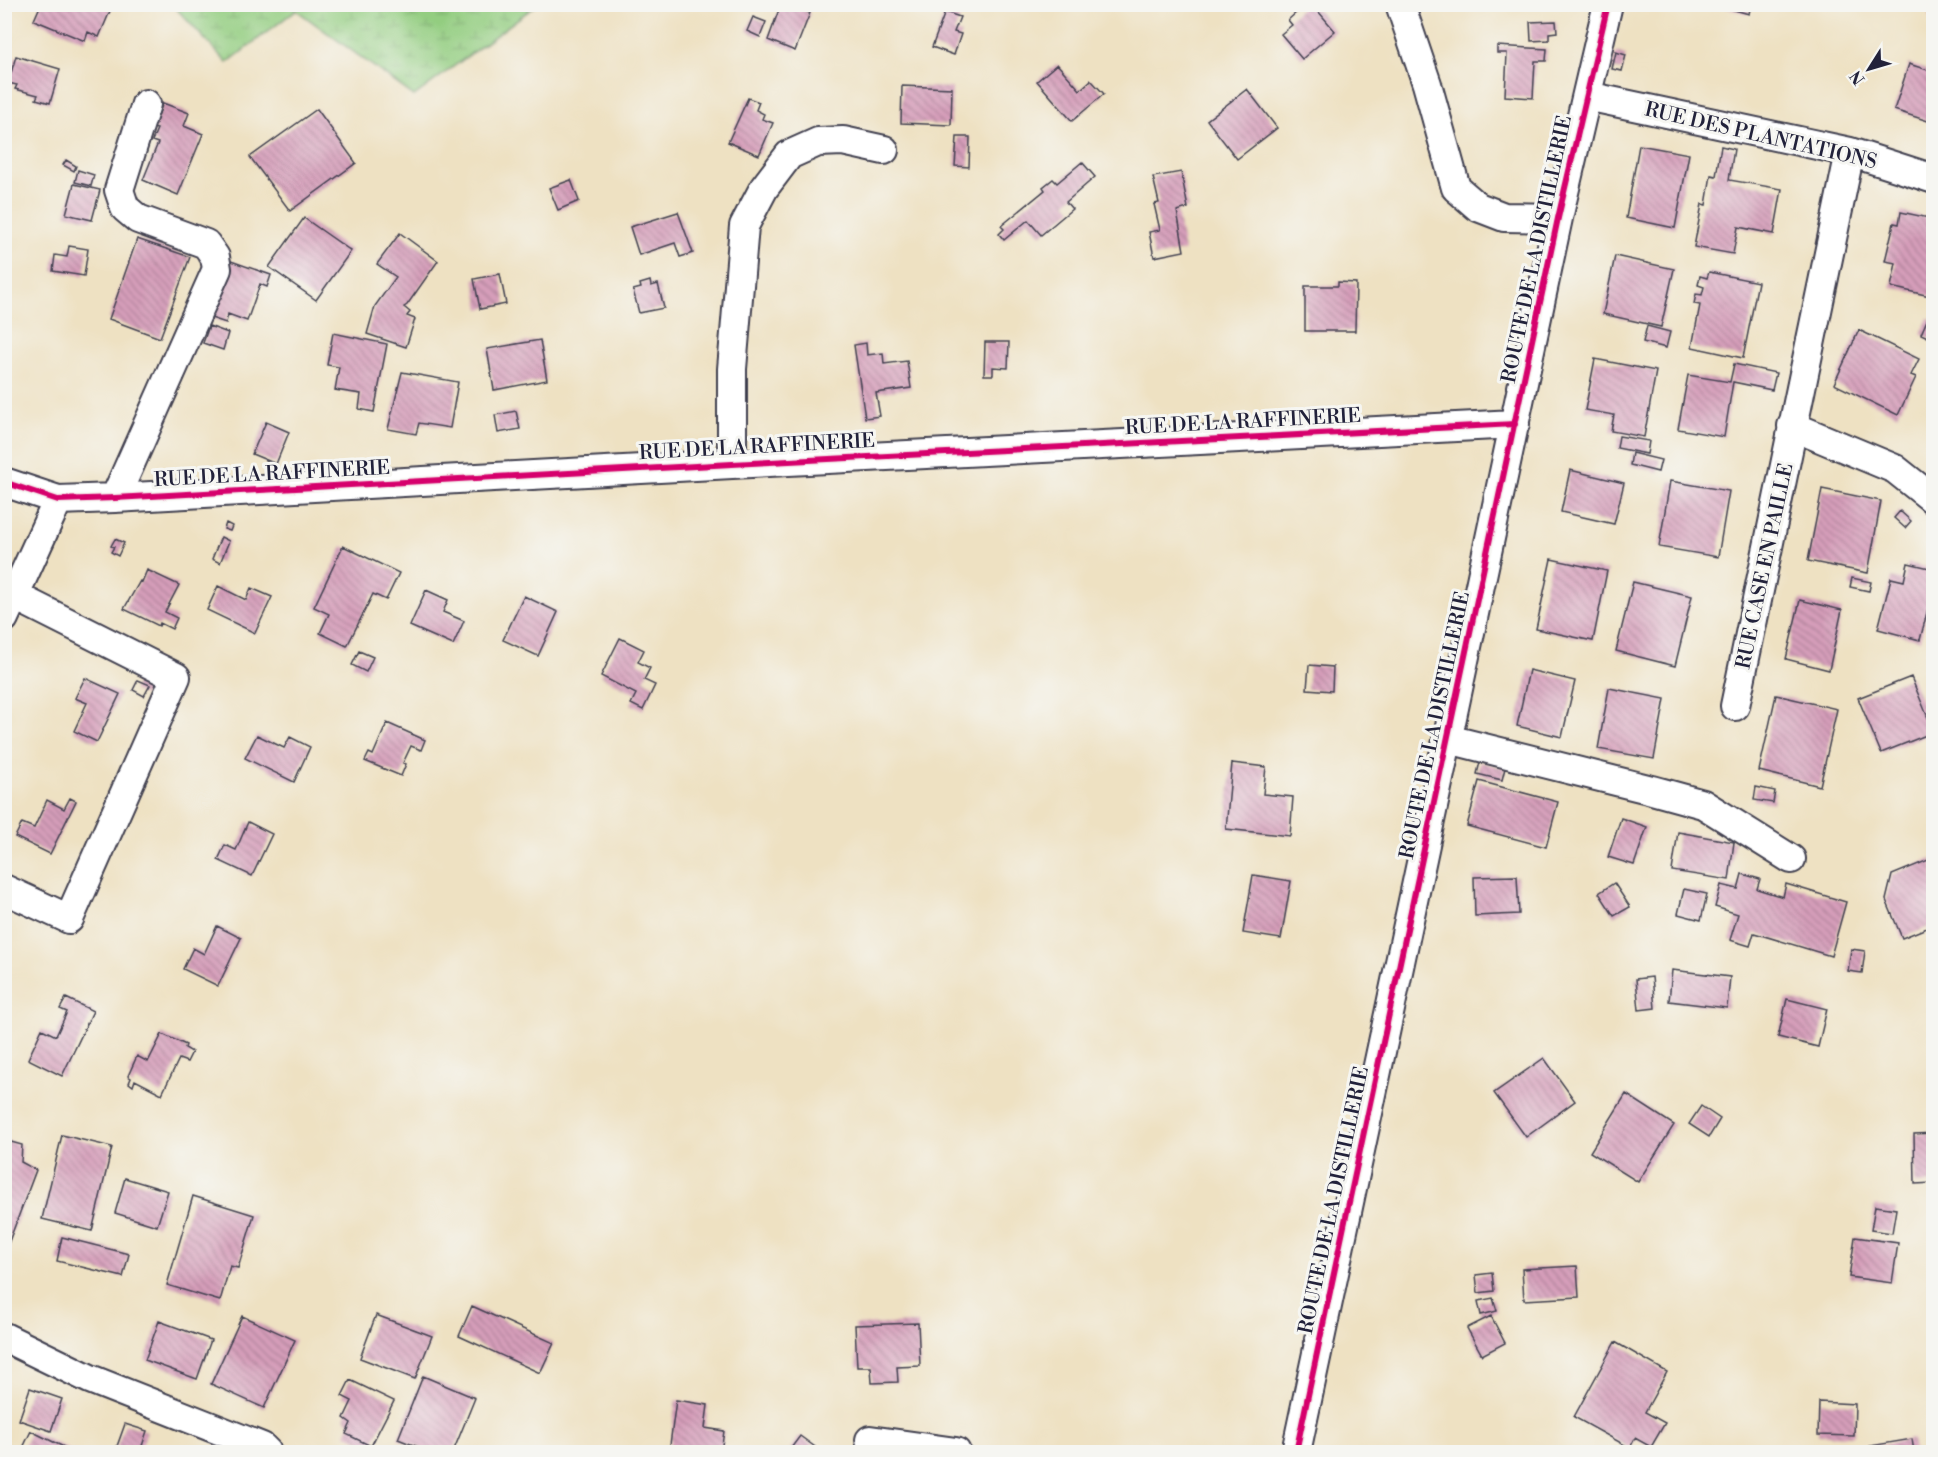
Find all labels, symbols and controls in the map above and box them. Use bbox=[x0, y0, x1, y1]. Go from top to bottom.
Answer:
north arrow bbox=[1839, 39, 1899, 99]
text: N bbox=[1846, 66, 1870, 88]
street label: RUE DES PLANTATIONS bbox=[1642, 98, 1879, 175]
street label: ROUTE DE LA DISTILLERIE bbox=[1497, 113, 1578, 385]
street label: RUE DE LA RAFFINERIE bbox=[1124, 404, 1362, 441]
street label: RUE DE LA RAFFINERIE bbox=[638, 429, 876, 466]
street label: RUE DE LA RAFFINERIE bbox=[153, 456, 391, 493]
street label: RUE CASE EN PAILLE bbox=[1731, 461, 1800, 672]
street label: ROUTE DE LA DISTILLERIE bbox=[1395, 589, 1476, 861]
street label: ROUTE DE LA DISTILLERIE bbox=[1294, 1064, 1375, 1336]

